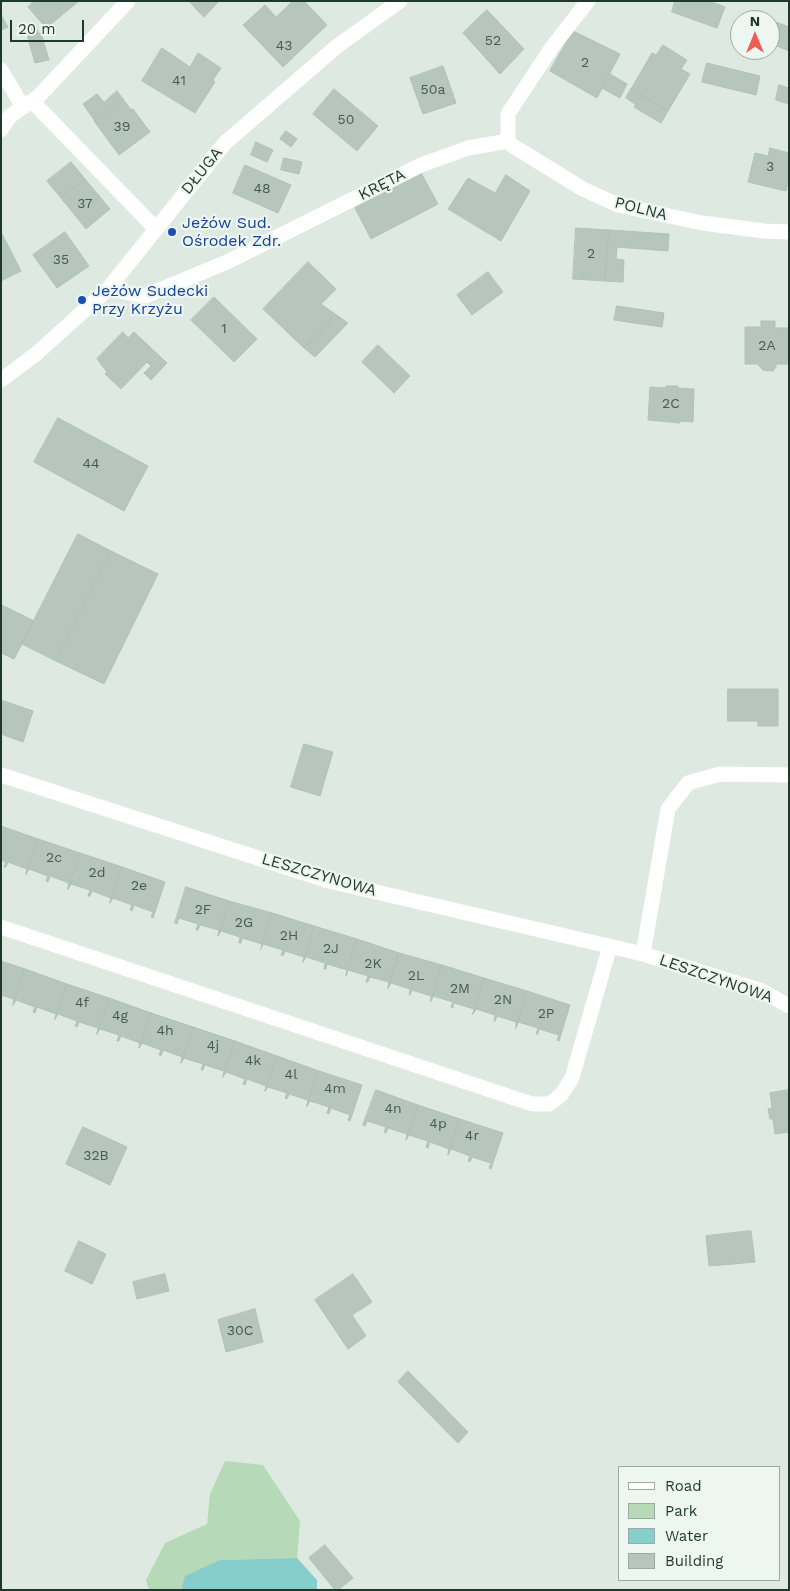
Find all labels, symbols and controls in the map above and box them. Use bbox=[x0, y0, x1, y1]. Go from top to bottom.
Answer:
scale bar bbox=[12, 10, 86, 42]
north arrow bbox=[730, 10, 780, 60]
text: N bbox=[750, 13, 760, 29]
text: 20 m bbox=[18, 20, 56, 38]
house number: 52 bbox=[485, 33, 501, 49]
house number: 43 bbox=[276, 38, 292, 54]
house number: 2 bbox=[581, 55, 589, 71]
house number: 41 bbox=[172, 73, 186, 89]
house number: 50a bbox=[421, 82, 445, 98]
house number: 50 bbox=[338, 112, 354, 128]
house number: 39 bbox=[114, 119, 130, 135]
street label: DŁUGA bbox=[177, 144, 227, 198]
house number: 3 bbox=[766, 159, 774, 175]
street label: KRĘTA bbox=[355, 165, 409, 205]
house number: 48 bbox=[253, 181, 271, 197]
street label: POLNA bbox=[613, 193, 669, 225]
house number: 37 bbox=[77, 196, 93, 212]
place label: Jeżów Sud. Ośrodek Zdr. bbox=[182, 213, 281, 251]
marker: Jeżów Sud. Ośrodek Zdr. bbox=[166, 226, 178, 238]
house number: 2 bbox=[587, 246, 595, 262]
house number: 35 bbox=[53, 252, 69, 268]
place label: Jeżów Sudecki Przy Krzyżu bbox=[92, 281, 208, 319]
marker: Jeżów Sudecki Przy Krzyżu bbox=[76, 294, 88, 306]
house number: 1 bbox=[221, 321, 227, 337]
house number: 2A bbox=[758, 338, 776, 354]
house number: 2C bbox=[662, 396, 680, 412]
house number: 44 bbox=[82, 456, 100, 472]
street label: LESZCZYNOWA bbox=[259, 849, 379, 901]
house number: 2c bbox=[46, 850, 62, 866]
house number: 2d bbox=[89, 865, 105, 881]
house number: 2e bbox=[131, 878, 147, 894]
house number: 2F bbox=[195, 902, 211, 918]
house number: 2G bbox=[235, 915, 253, 931]
house number: 2H bbox=[280, 928, 298, 944]
house number: 2J bbox=[323, 941, 339, 957]
street label: LESZCZYNOWA bbox=[657, 951, 775, 1007]
house number: 2K bbox=[364, 956, 382, 972]
house number: 2L bbox=[408, 968, 424, 984]
house number: 2M bbox=[450, 981, 470, 997]
house number: 2N bbox=[494, 992, 512, 1008]
house number: 4f bbox=[75, 995, 89, 1011]
house number: 2P bbox=[538, 1006, 554, 1022]
house number: 4g bbox=[112, 1008, 128, 1024]
house number: 4h bbox=[156, 1023, 174, 1039]
house number: 4j bbox=[207, 1038, 219, 1054]
house number: 4k bbox=[245, 1053, 261, 1069]
house number: 4l bbox=[285, 1067, 297, 1083]
house number: 4m bbox=[324, 1081, 346, 1097]
house number: 4n bbox=[384, 1101, 402, 1117]
house number: 4p bbox=[429, 1116, 447, 1132]
house number: 4r bbox=[465, 1128, 479, 1144]
house number: 32B bbox=[83, 1148, 109, 1164]
house number: 30C bbox=[227, 1323, 253, 1339]
legend bbox=[618, 1466, 780, 1581]
text: Road bbox=[665, 1477, 702, 1495]
text: Park bbox=[665, 1502, 697, 1520]
text: Water bbox=[665, 1527, 708, 1545]
text: Building bbox=[665, 1552, 723, 1570]

